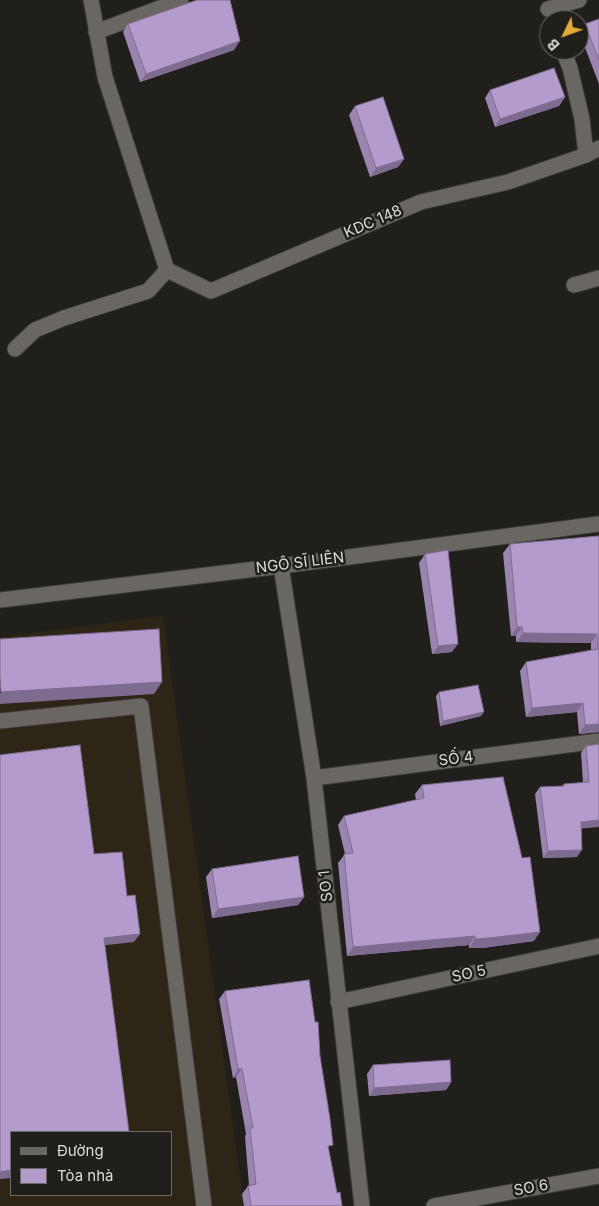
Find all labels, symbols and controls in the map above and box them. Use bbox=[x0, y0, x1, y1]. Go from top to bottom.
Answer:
north arrow bbox=[539, 10, 589, 60]
text: B bbox=[544, 36, 563, 54]
street label: KDC 148 bbox=[341, 202, 405, 242]
street label: NGÔ SĨ LIÊN bbox=[255, 549, 345, 577]
street label: SỐ 4 bbox=[438, 748, 474, 770]
street label: SO 1 bbox=[315, 869, 337, 903]
street label: SO 5 bbox=[450, 962, 488, 986]
legend bbox=[10, 1131, 172, 1196]
text: Đường bbox=[57, 1141, 104, 1160]
text: Tòa nhà bbox=[57, 1166, 113, 1185]
street label: SO 6 bbox=[512, 1176, 550, 1200]

